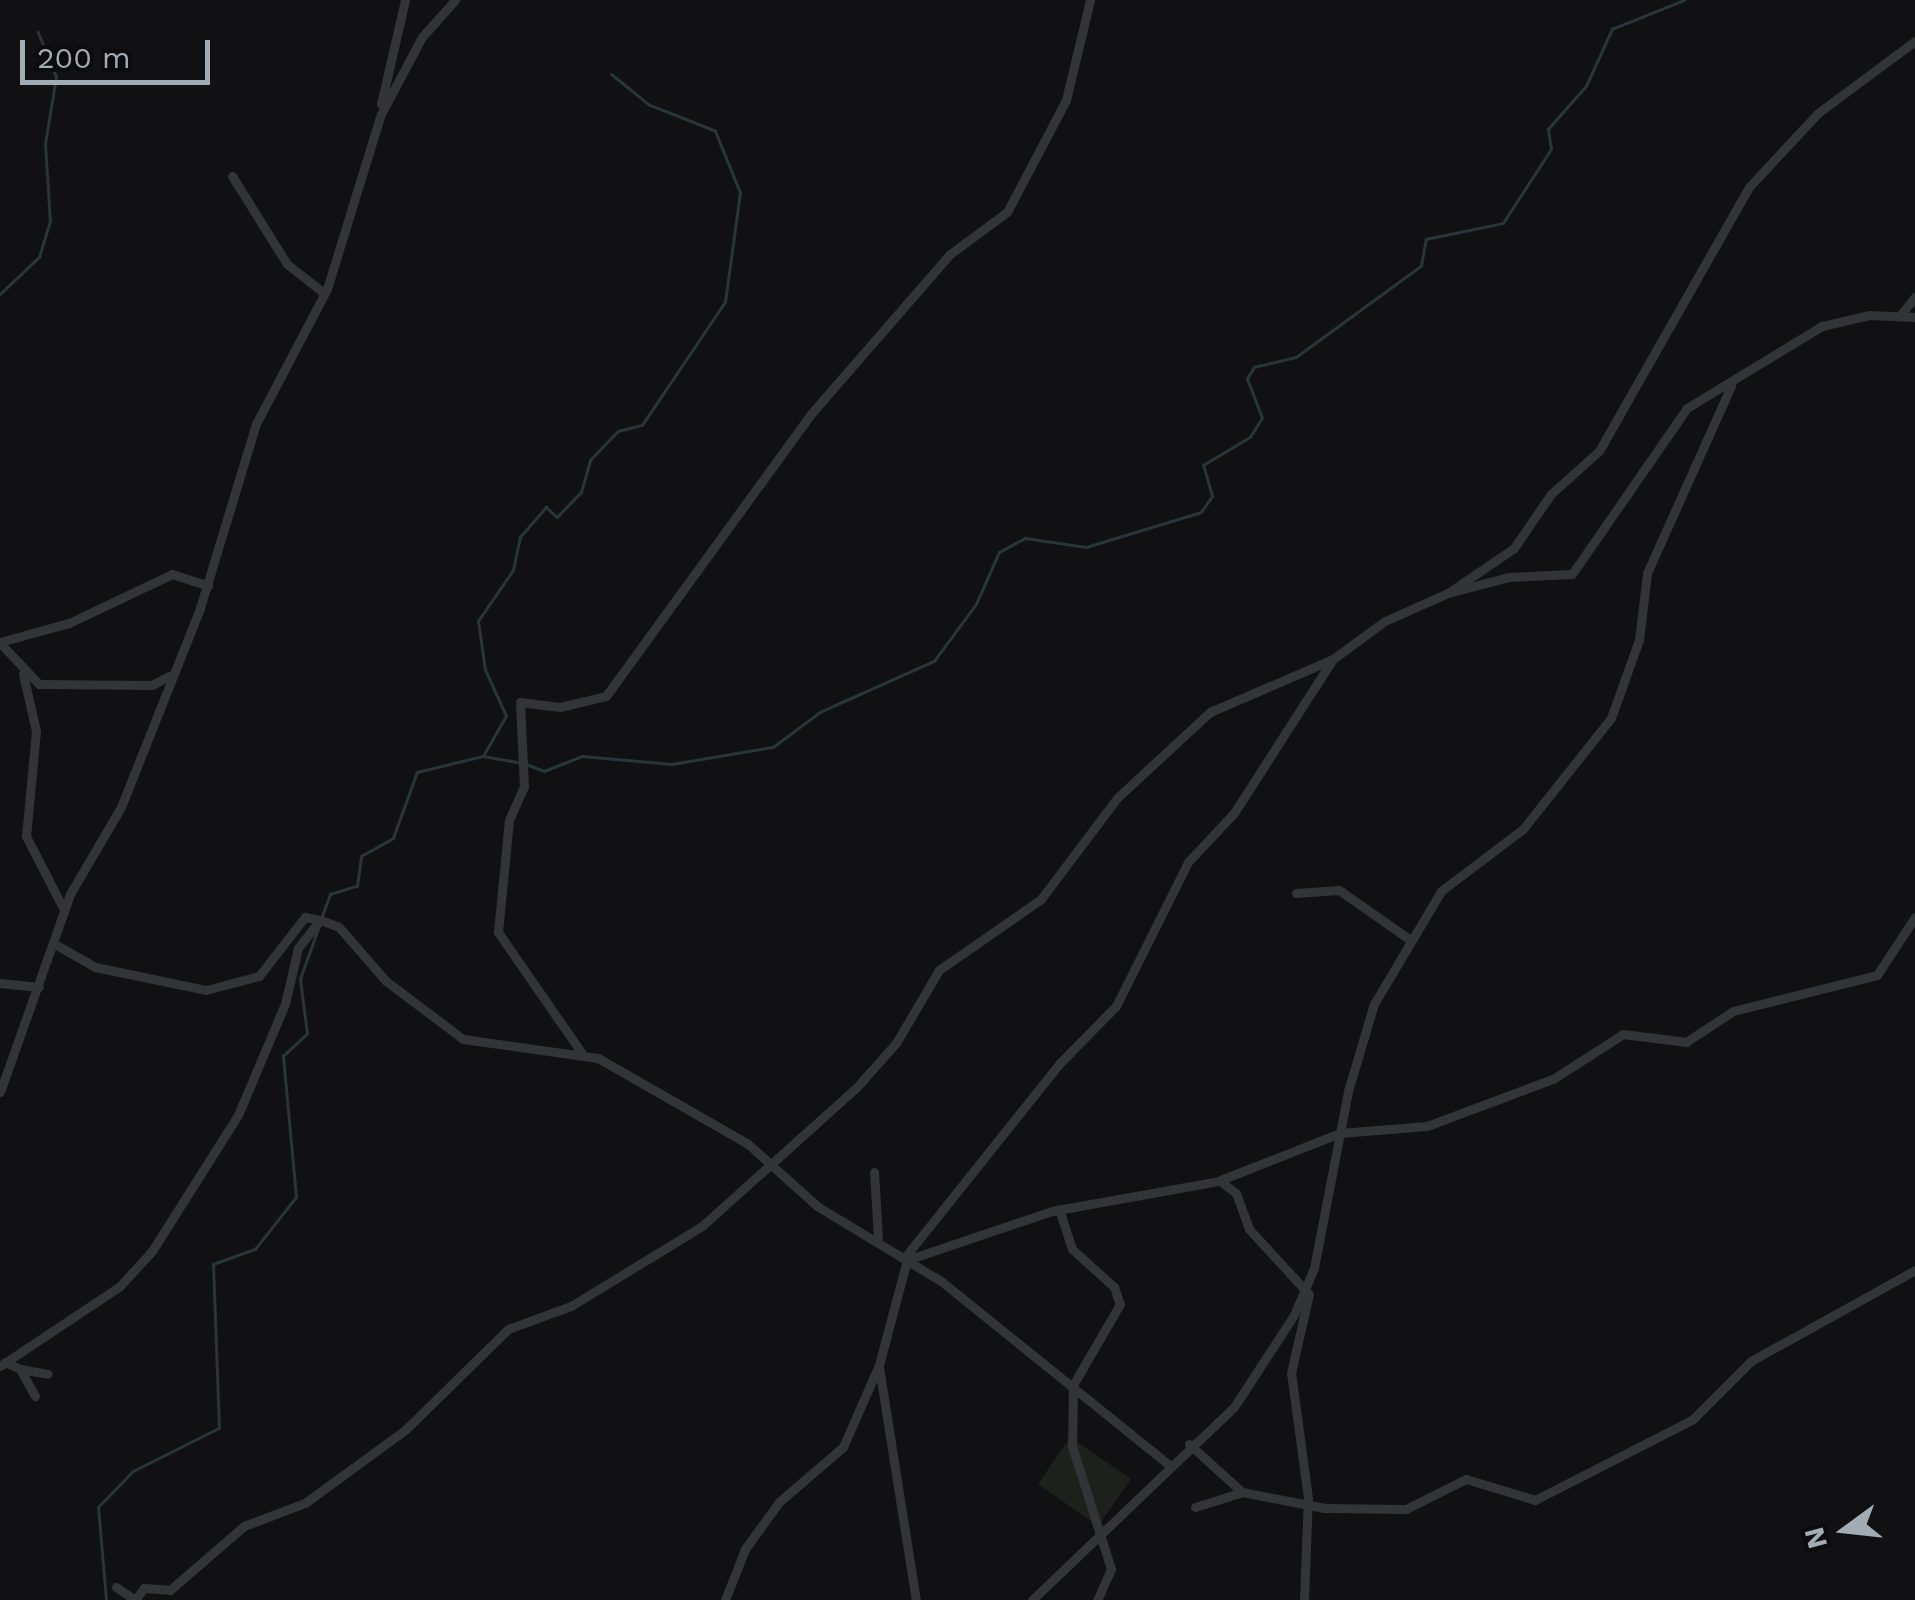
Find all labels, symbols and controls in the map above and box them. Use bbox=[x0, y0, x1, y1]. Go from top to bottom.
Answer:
scale bar bbox=[25, 20, 215, 82]
text: 200 m bbox=[37, 40, 131, 75]
north arrow bbox=[1795, 1480, 1895, 1580]
text: N bbox=[1797, 1524, 1834, 1552]

